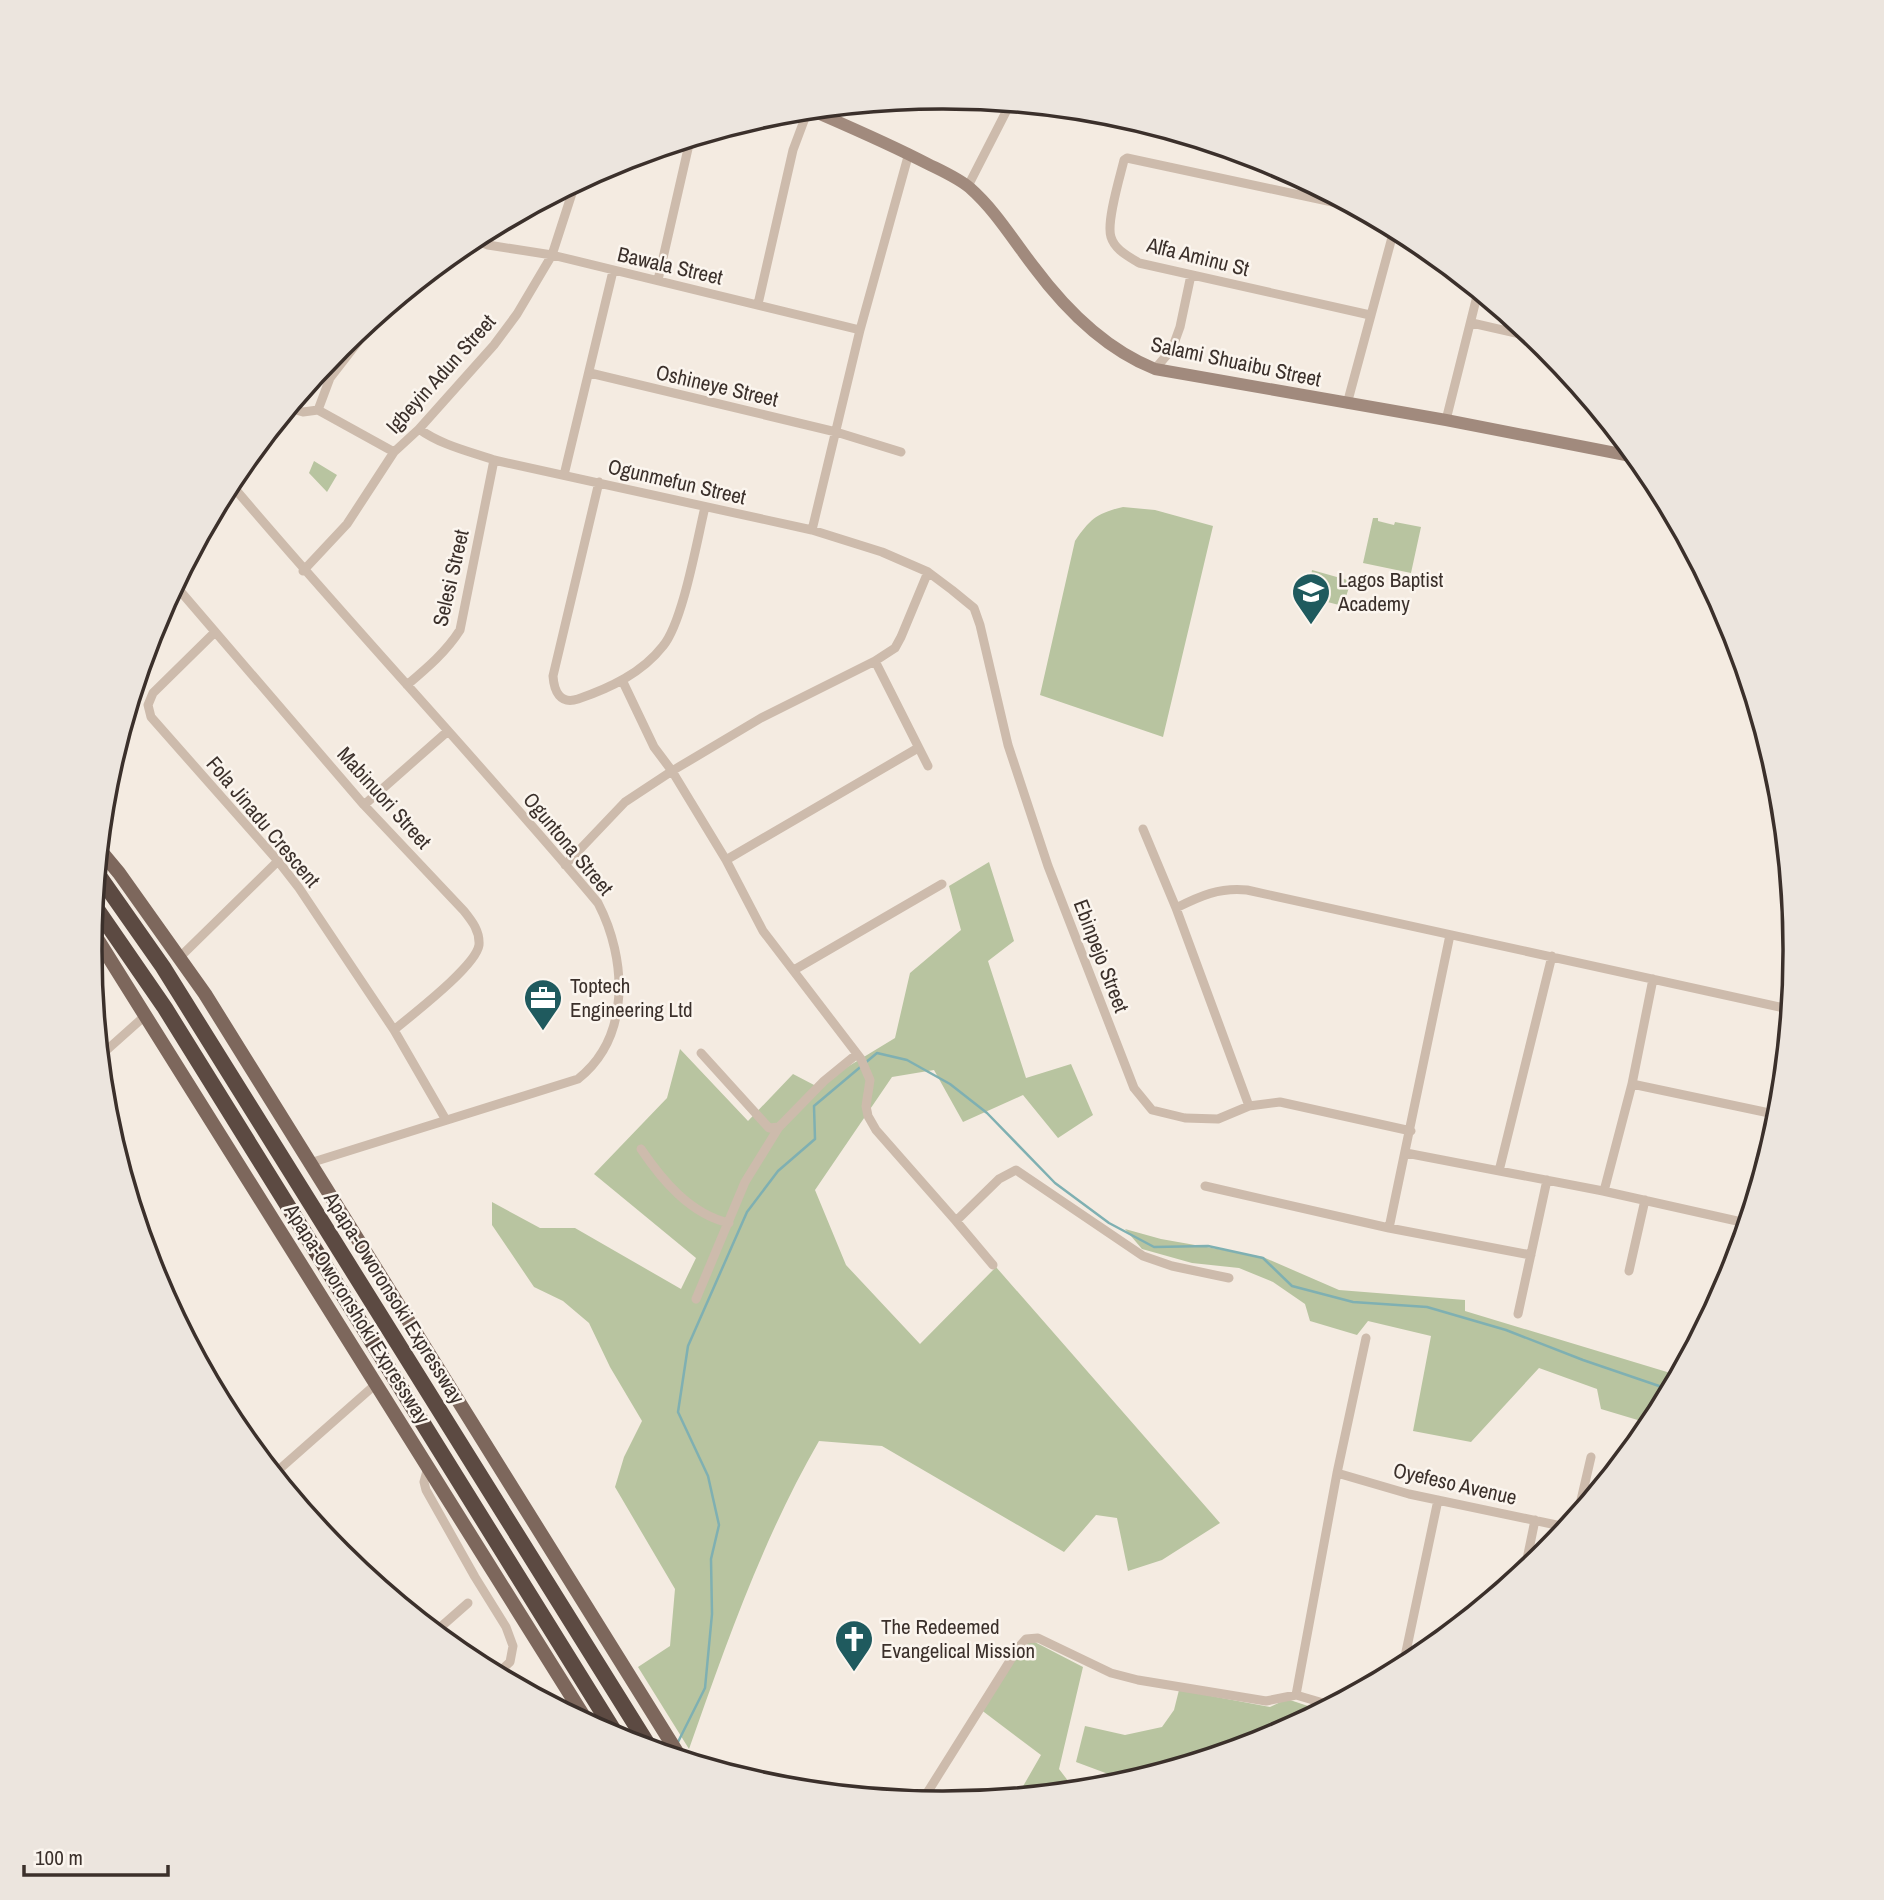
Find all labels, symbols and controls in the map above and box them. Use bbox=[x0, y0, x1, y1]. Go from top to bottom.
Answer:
street label: Alfa Aminu St bbox=[1143, 230, 1252, 283]
street label: Bawala Street bbox=[615, 239, 726, 292]
street label: Igbeyin Adun Street bbox=[379, 308, 502, 440]
street label: Salami Shuaibu Street bbox=[1148, 329, 1324, 394]
street label: Oshineye Street bbox=[653, 357, 781, 414]
street label: Ogunmefun Street bbox=[605, 452, 749, 512]
street label: Selesi Street bbox=[425, 526, 476, 629]
place label: Lagos Baptist Academy bbox=[1337, 565, 1444, 618]
school or university icon: Lagos Baptist Academy bbox=[1290, 571, 1332, 626]
street label: Mabinuori Street bbox=[331, 740, 438, 855]
street label: Fola Jinadu Crescent bbox=[200, 750, 327, 894]
street label: Oguntona Street bbox=[517, 786, 620, 902]
street label: Ebinpejo Street bbox=[1067, 895, 1136, 1017]
place label: Toptech Engineering Ltd bbox=[570, 971, 693, 1024]
office icon: Toptech Engineering Ltd bbox=[522, 977, 564, 1032]
street label: Apapa-Oworonsoki Expressway bbox=[317, 1185, 472, 1410]
street label: Apapa-Oworonshoki Expressway bbox=[277, 1197, 437, 1430]
street label: Oyefeso Avenue bbox=[1390, 1455, 1520, 1512]
place label: The Redeemed Evangelical Mission bbox=[881, 1612, 1035, 1665]
church icon: The Redeemed Evangelical Mission bbox=[833, 1618, 875, 1673]
scale bar bbox=[24, 1834, 168, 1878]
text: 100 m bbox=[35, 1843, 83, 1872]

